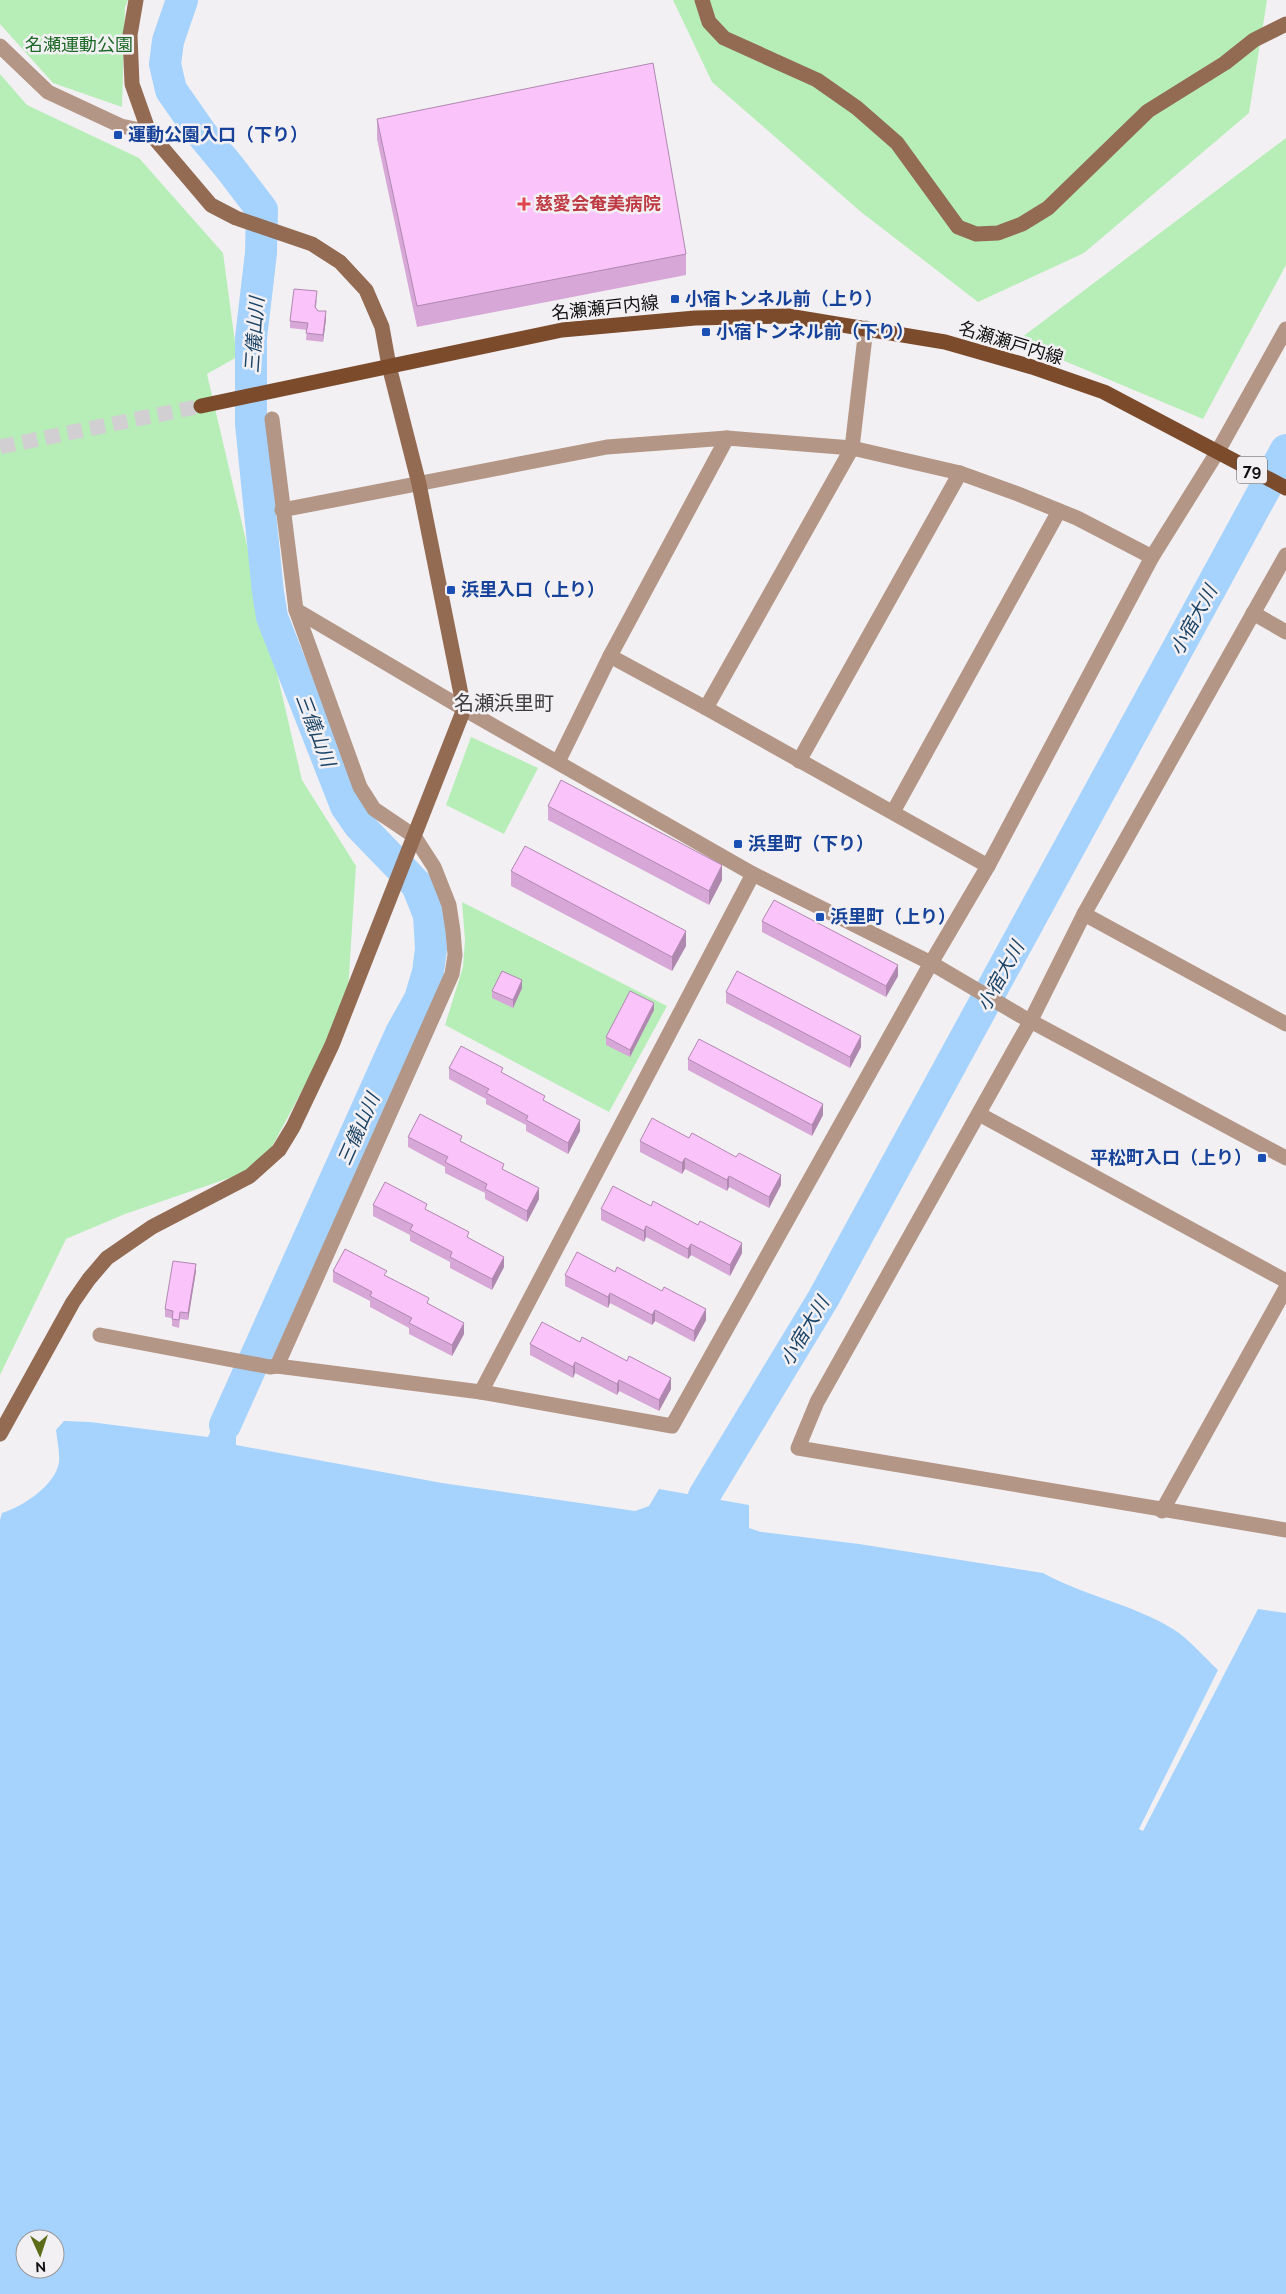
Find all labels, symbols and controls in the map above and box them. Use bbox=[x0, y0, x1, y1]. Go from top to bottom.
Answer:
park label: 名瀬運動公園 bbox=[25, 34, 133, 55]
place label: 運動公園入口（下り） bbox=[128, 124, 308, 145]
marker: 運動公園入口（下り） bbox=[112, 129, 124, 141]
place label: 慈愛会奄美病院 bbox=[535, 193, 661, 214]
marker: 慈愛会奄美病院 bbox=[517, 197, 531, 211]
place label: 小宿トンネル前（上り） bbox=[685, 288, 883, 309]
street label: 名瀬瀬戸内線 bbox=[550, 291, 660, 324]
marker: 小宿トンネル前（上り） bbox=[669, 293, 681, 305]
water label: 三儀山川 bbox=[240, 294, 268, 374]
street label: 名瀬瀬戸内線 bbox=[956, 317, 1066, 368]
place label: 小宿トンネル前（下り） bbox=[716, 321, 914, 342]
marker: 小宿トンネル前（下り） bbox=[700, 326, 712, 338]
road number: 79 bbox=[1237, 456, 1267, 484]
place label: 浜里入口（上り） bbox=[461, 579, 605, 600]
water label: 小宿大川 bbox=[1165, 580, 1222, 659]
marker: 浜里入口（上り） bbox=[445, 584, 457, 596]
water label: 三儀山川 bbox=[292, 691, 341, 771]
district label: 名瀬浜里町 bbox=[454, 691, 554, 715]
place label: 浜里町（下り） bbox=[748, 833, 874, 854]
marker: 浜里町（下り） bbox=[732, 838, 744, 850]
place label: 浜里町（上り） bbox=[830, 906, 956, 927]
marker: 浜里町（上り） bbox=[814, 911, 826, 923]
water label: 小宿大川 bbox=[972, 936, 1029, 1015]
water label: 三儀山川 bbox=[332, 1088, 384, 1168]
place label: 平松町入口（上り） bbox=[1090, 1147, 1252, 1168]
marker: 平松町入口（上り） bbox=[1256, 1152, 1268, 1164]
water label: 小宿大川 bbox=[775, 1291, 834, 1369]
north arrow bbox=[15, 2229, 65, 2279]
text: N bbox=[35, 2259, 46, 2275]

